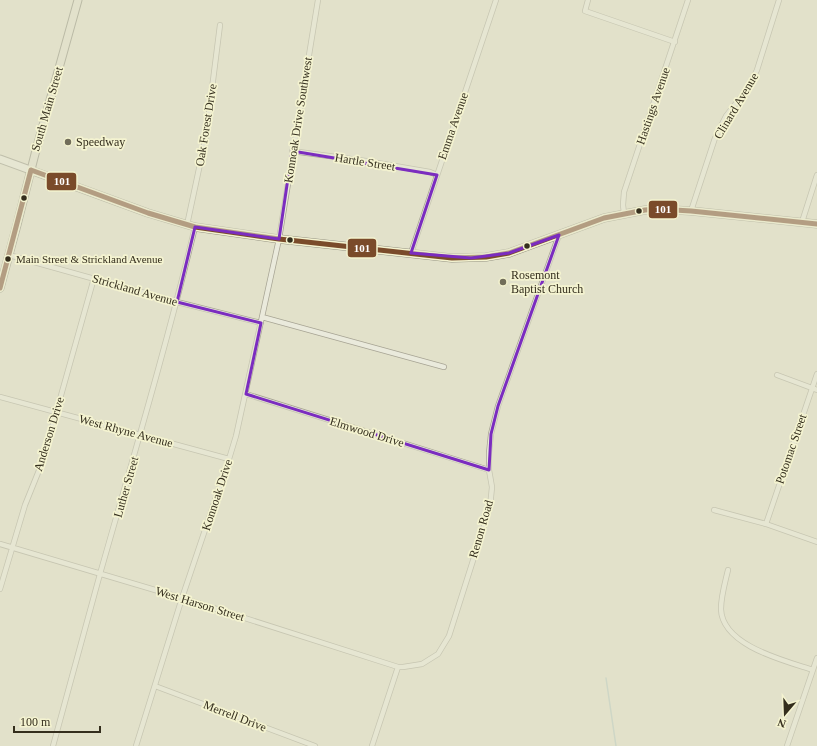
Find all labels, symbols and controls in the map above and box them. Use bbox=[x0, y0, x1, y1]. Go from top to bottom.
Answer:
street label: Konnoak Drive Southwest bbox=[281, 55, 315, 184]
street label: South Main Street bbox=[28, 64, 66, 153]
street label: Hastings Avenue bbox=[633, 66, 673, 146]
street label: Clinard Avenue bbox=[711, 70, 761, 142]
street label: Oak Forest Drive bbox=[193, 83, 219, 167]
street label: Emma Avenue bbox=[435, 91, 471, 161]
place label: Speedway bbox=[76, 135, 125, 149]
marker: Speedway bbox=[63, 137, 73, 147]
street label: Hartle Street bbox=[334, 150, 397, 174]
line badge: 101 bbox=[46, 172, 77, 191]
text: 101 bbox=[54, 175, 70, 187]
unlabelled marker bbox=[19, 193, 29, 203]
line badge: 101 bbox=[648, 200, 678, 219]
text: 101 bbox=[655, 203, 671, 215]
unlabelled marker bbox=[634, 206, 644, 216]
unlabelled marker bbox=[285, 235, 295, 245]
line badge: 101 bbox=[347, 238, 377, 258]
unlabelled marker bbox=[522, 241, 532, 251]
text: 101 bbox=[354, 242, 370, 254]
place label: Main Street & Strickland Avenue bbox=[16, 253, 163, 265]
marker: Main Street & Strickland Avenue bbox=[3, 254, 13, 264]
place label: Rosemont Baptist Church bbox=[511, 268, 583, 296]
street label: Strickland Avenue bbox=[91, 271, 179, 309]
marker: Rosemont Baptist Church bbox=[498, 277, 508, 287]
street label: Anderson Drive bbox=[31, 395, 67, 473]
street label: West Rhyne Avenue bbox=[77, 412, 175, 450]
street label: Potomac Street bbox=[773, 412, 810, 486]
street label: Elmwood Drive bbox=[328, 414, 406, 450]
street label: Luther Street bbox=[111, 454, 142, 519]
street label: Konnoak Drive bbox=[199, 457, 235, 533]
street label: Renon Road bbox=[466, 498, 496, 560]
street label: West Harson Street bbox=[154, 584, 247, 624]
north arrow bbox=[765, 694, 805, 734]
street label: Merrell Drive bbox=[202, 698, 268, 734]
scale bar bbox=[14, 708, 100, 734]
text: 100 m bbox=[20, 715, 51, 729]
text: N bbox=[776, 716, 787, 730]

